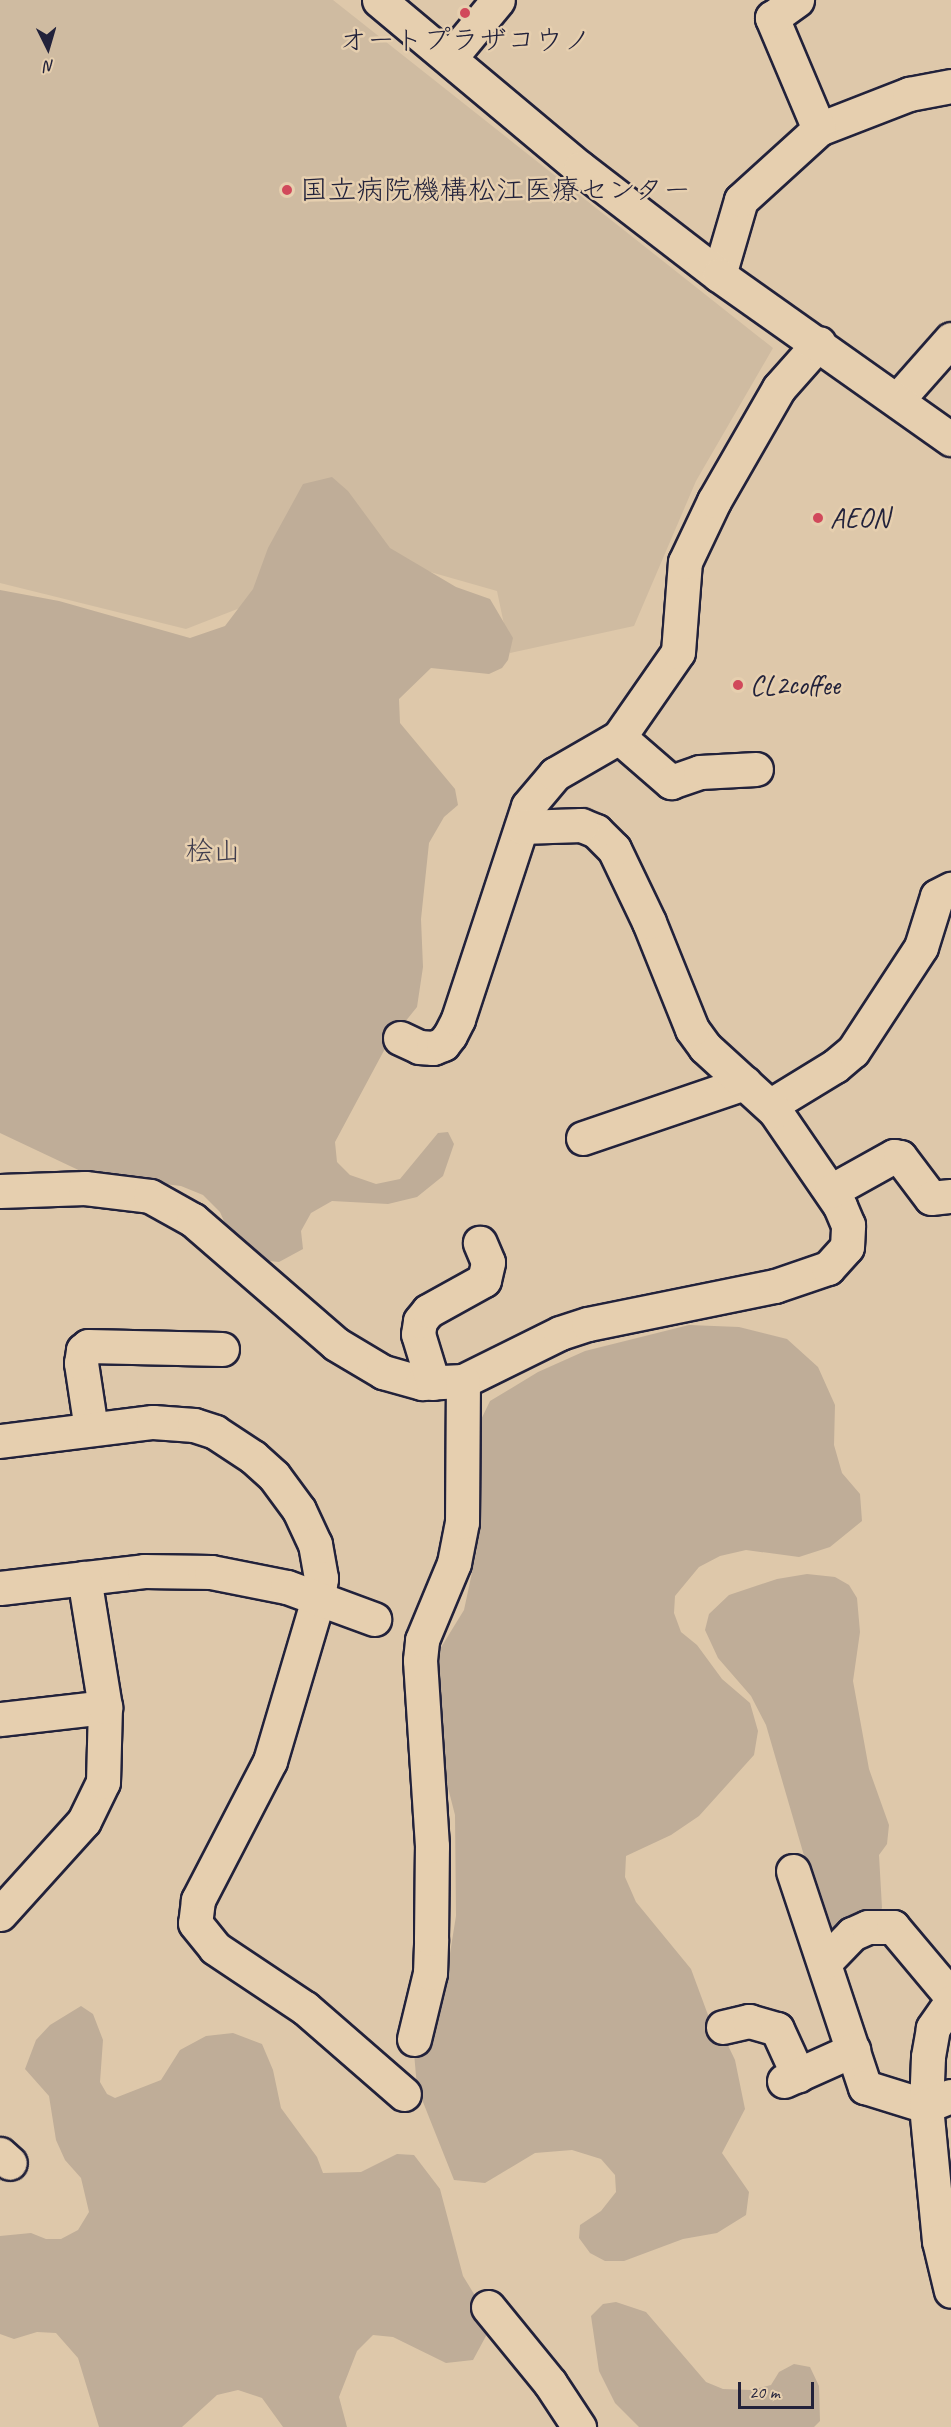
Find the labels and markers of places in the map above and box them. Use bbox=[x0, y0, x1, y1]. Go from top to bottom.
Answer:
marker: オートプラザコウノ bbox=[458, 6, 472, 20]
place label: オートプラザコウノ bbox=[339, 23, 591, 57]
place label: 国立病院機構松江医療センター bbox=[300, 173, 692, 207]
marker: 国立病院機構松江医療センター bbox=[278, 181, 296, 199]
place label: AEON bbox=[830, 501, 889, 535]
marker: AEON bbox=[811, 511, 825, 525]
place label: CL2coffee bbox=[750, 668, 840, 702]
marker: CL2coffee bbox=[731, 678, 745, 692]

